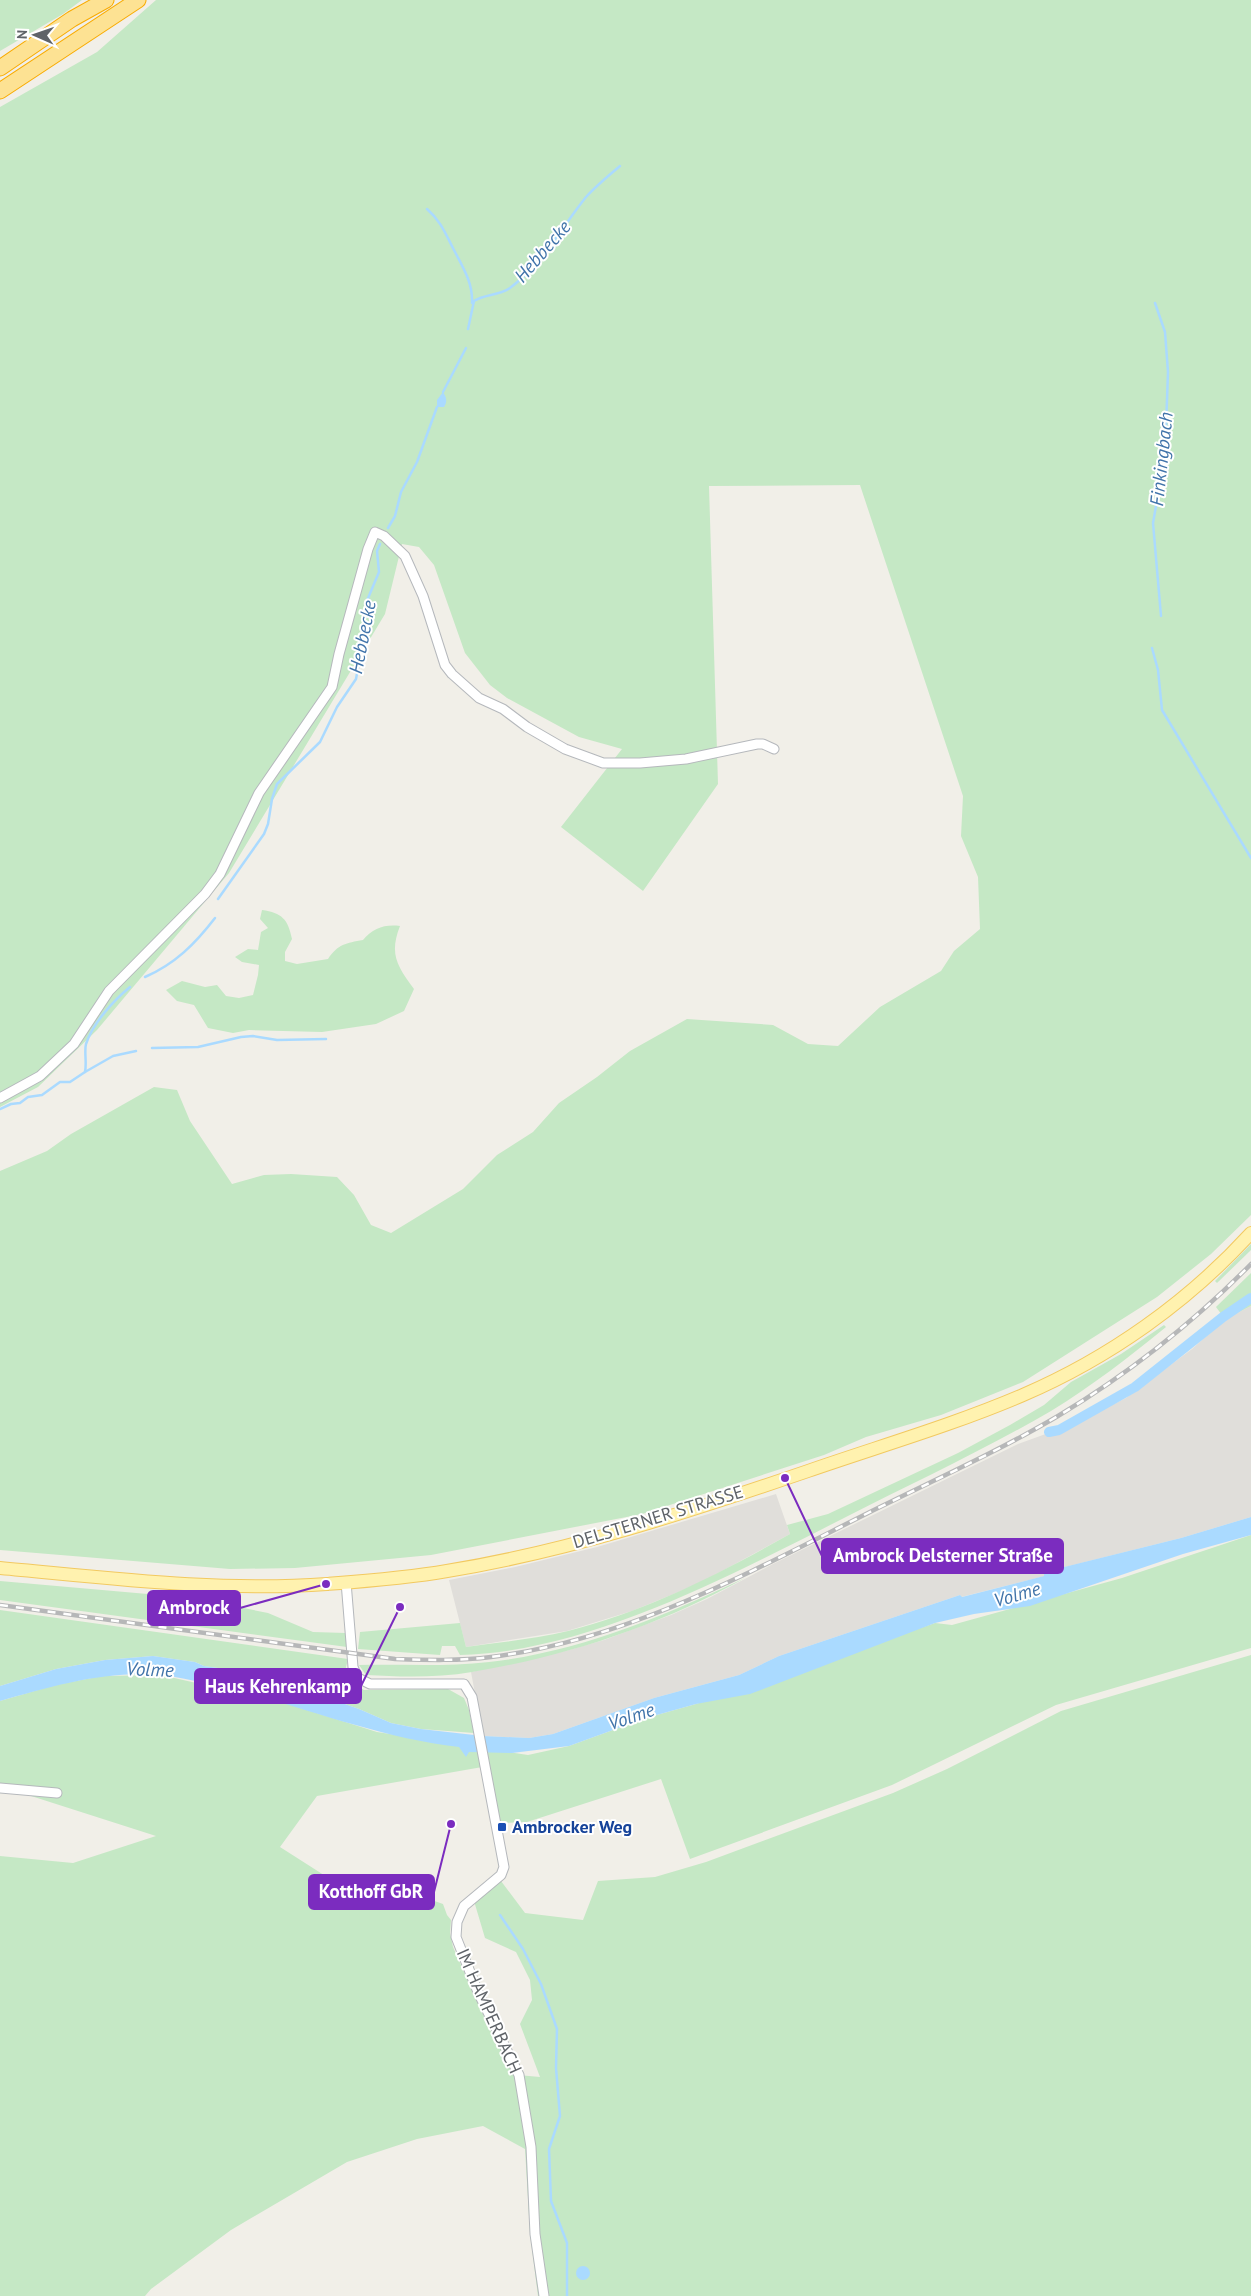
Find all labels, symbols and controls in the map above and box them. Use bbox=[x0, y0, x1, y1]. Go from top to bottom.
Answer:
north arrow bbox=[10, 10, 60, 60]
text: N bbox=[13, 30, 31, 39]
water label: Hebbecke bbox=[509, 215, 576, 287]
water label: Finkingbach bbox=[1144, 411, 1178, 507]
water label: Hebbecke bbox=[343, 598, 381, 676]
street label: DELSTERNER STRASSE bbox=[570, 1480, 746, 1553]
callout: Ambrock Delsterner Straße bbox=[822, 1539, 1063, 1573]
text: Ambrock Delsterner Straße bbox=[833, 1543, 1053, 1567]
water label: Volme bbox=[991, 1576, 1043, 1612]
callout: Ambrock bbox=[148, 1591, 240, 1625]
text: Ambrock bbox=[158, 1595, 230, 1619]
water label: Volme bbox=[126, 1656, 174, 1682]
callout: Haus Kehrenkamp bbox=[195, 1669, 361, 1703]
text: Haus Kehrenkamp bbox=[205, 1674, 351, 1698]
water label: Volme bbox=[605, 1697, 658, 1735]
place label: Ambrocker Weg bbox=[512, 1815, 632, 1838]
marker: Ambrocker Weg bbox=[496, 1821, 508, 1833]
callout: Kotthoff GbR bbox=[309, 1875, 434, 1909]
text: Kotthoff GbR bbox=[319, 1879, 424, 1903]
street label: IM HAMPERBACH bbox=[452, 1945, 527, 2077]

